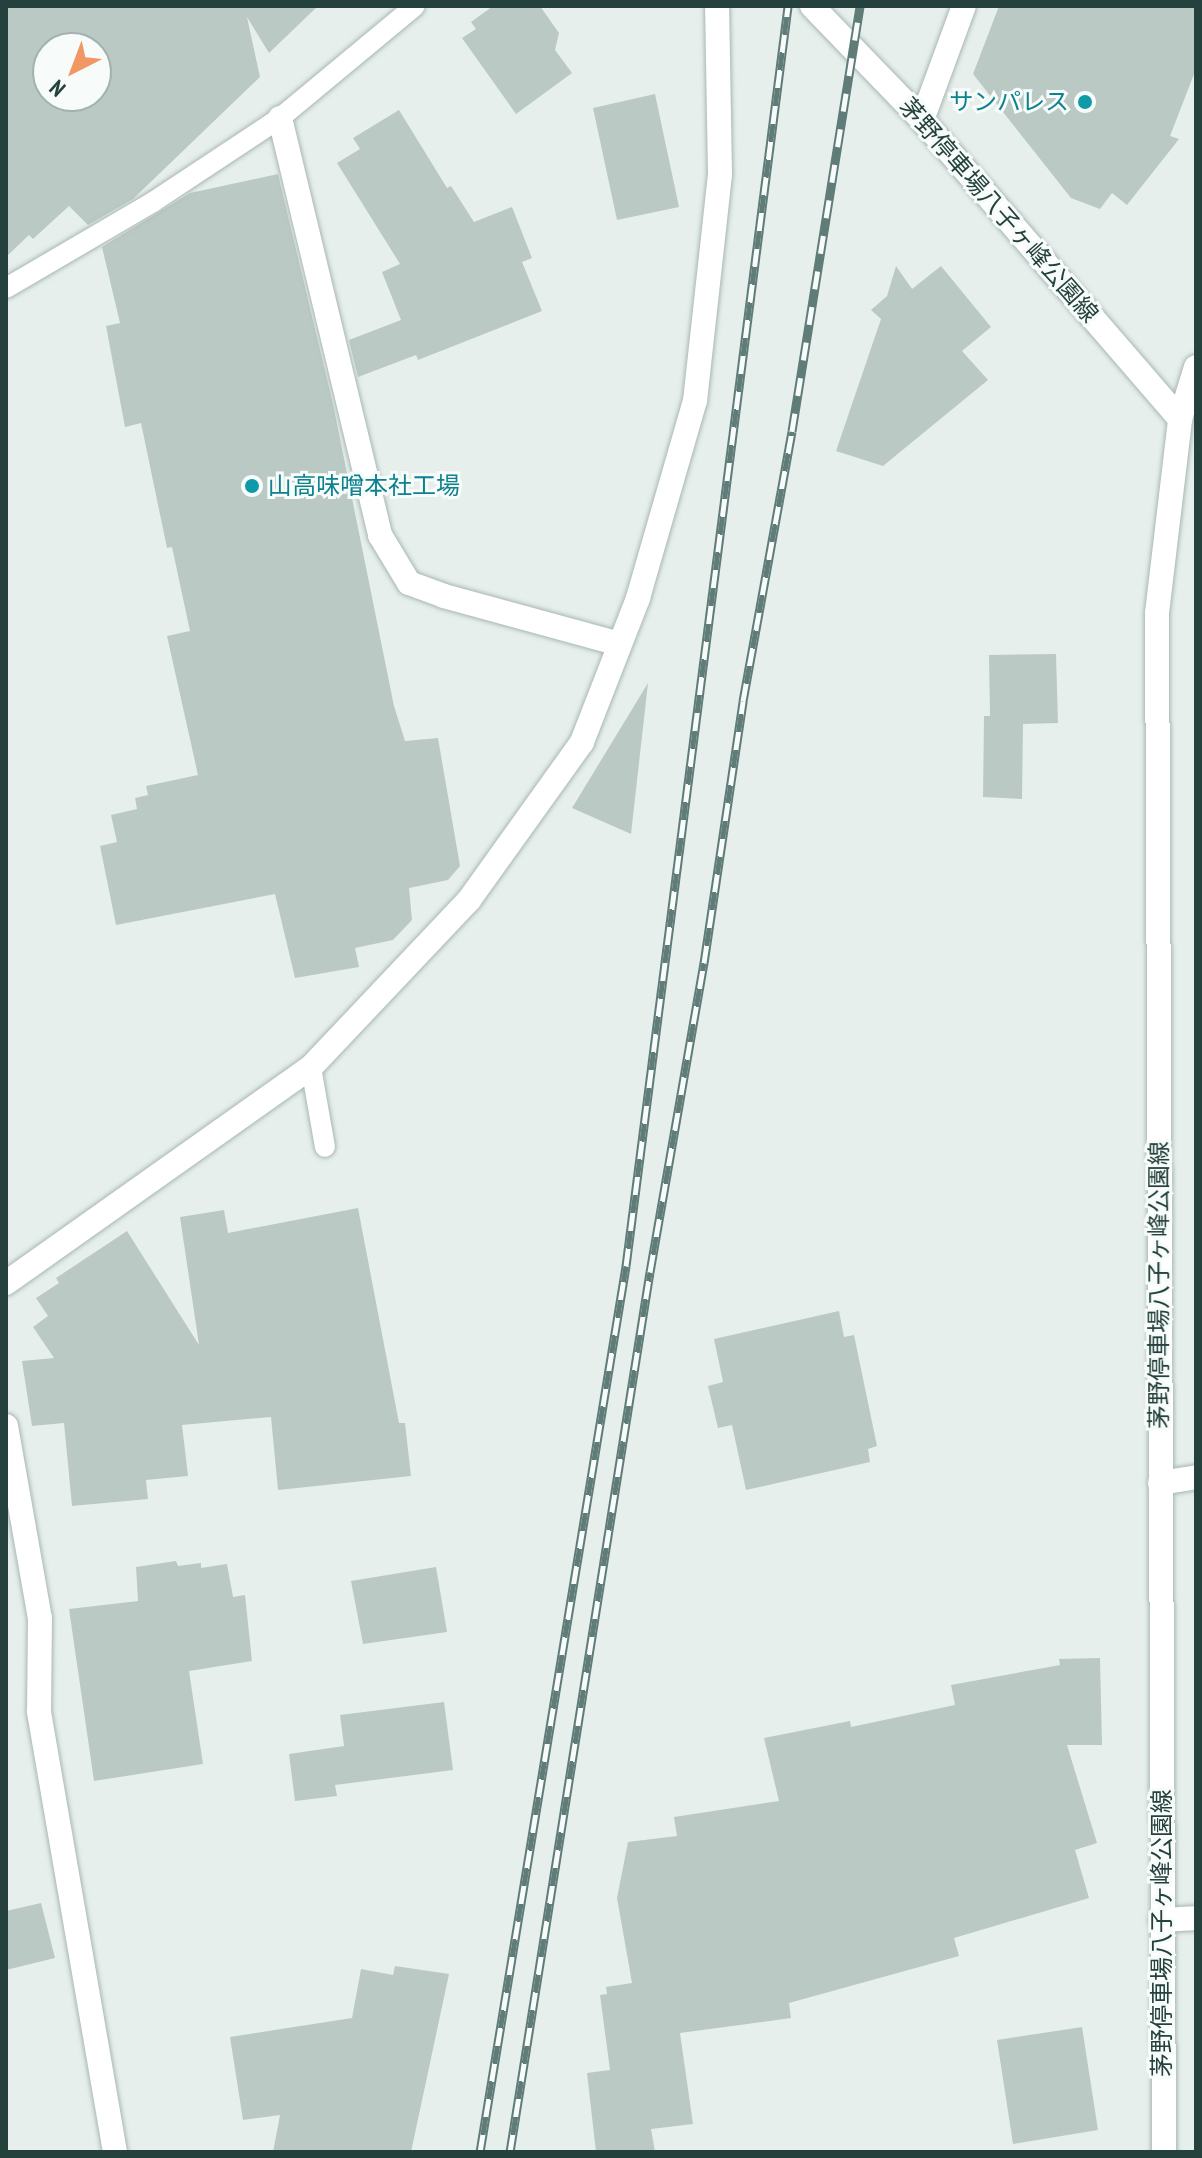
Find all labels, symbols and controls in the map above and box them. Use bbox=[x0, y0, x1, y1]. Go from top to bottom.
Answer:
north arrow bbox=[32, 32, 112, 112]
text: N bbox=[43, 74, 71, 103]
place label: サンパレス bbox=[949, 88, 1069, 116]
street label: 茅野停車場八子ヶ峰公園線 bbox=[894, 92, 1104, 328]
marker: サンパレス bbox=[1076, 93, 1094, 111]
place label: 山高味噌本社工場 bbox=[268, 472, 460, 500]
marker: 山高味噌本社工場 bbox=[243, 477, 261, 495]
street label: 茅野停車場八子ヶ峰公園線 bbox=[1145, 1141, 1173, 1429]
street label: 茅野停車場八子ヶ峰公園線 bbox=[1148, 1789, 1176, 2077]

